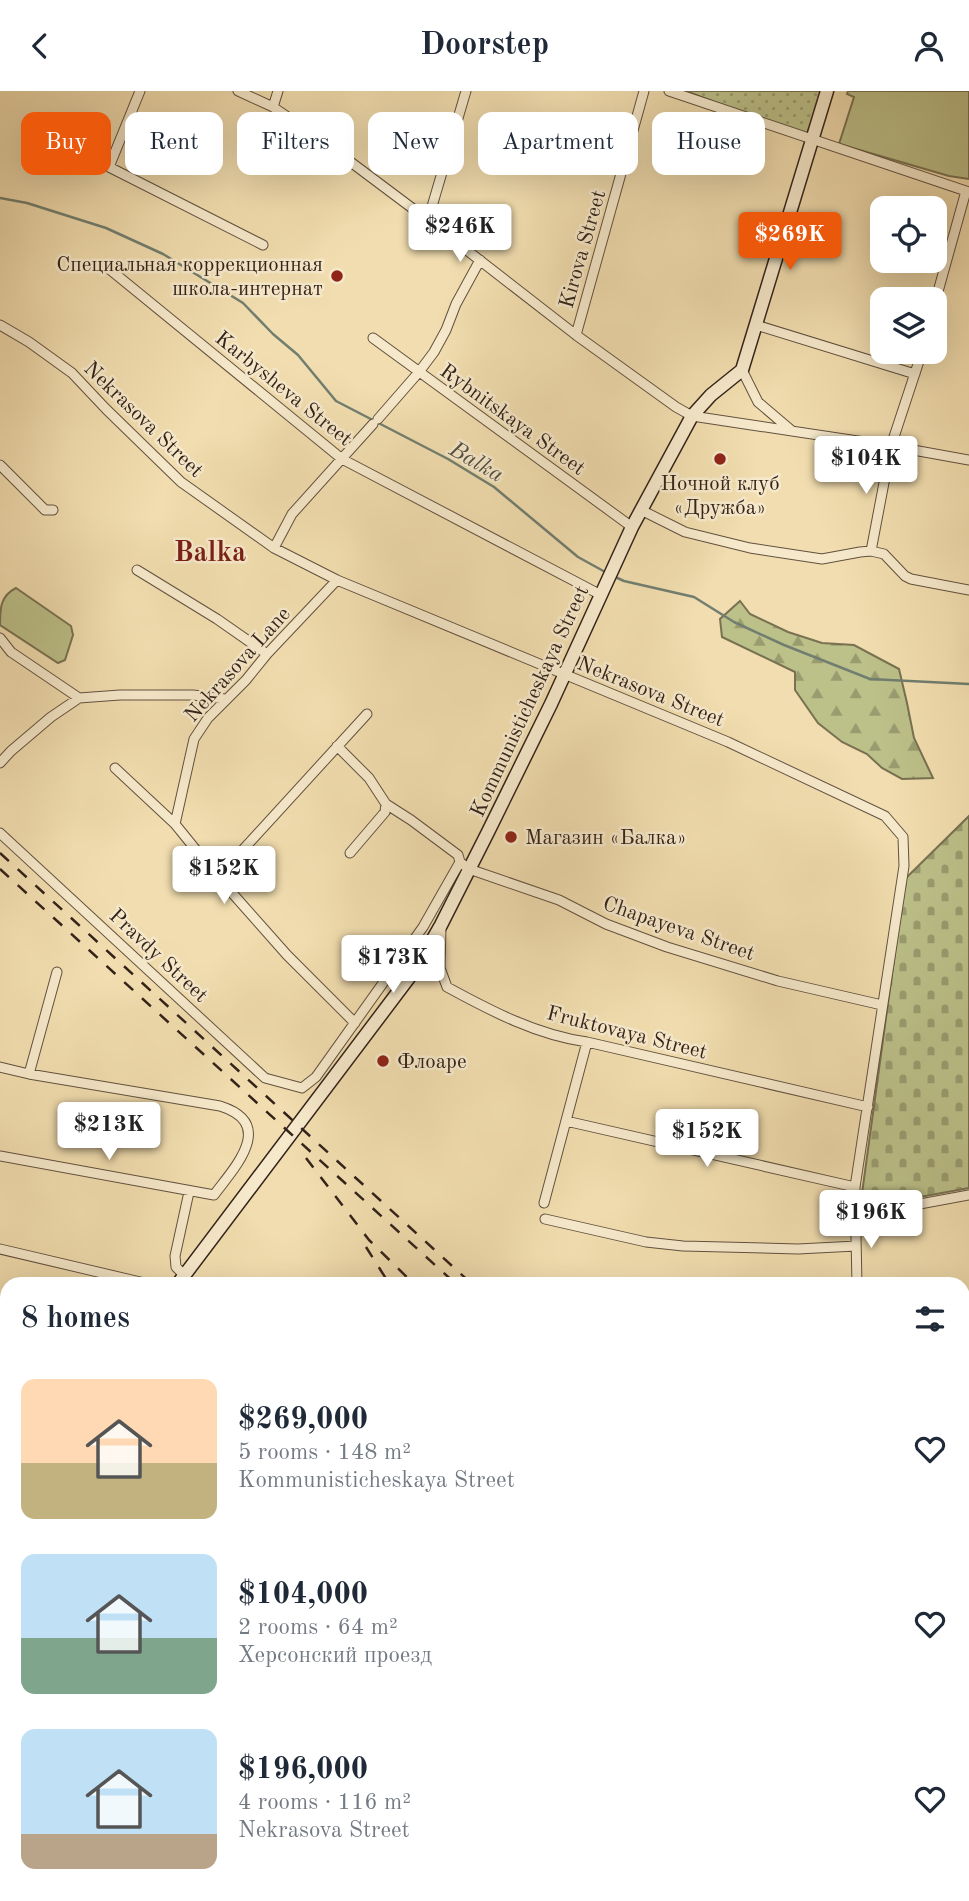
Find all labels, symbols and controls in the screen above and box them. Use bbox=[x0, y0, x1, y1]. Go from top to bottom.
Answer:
icon: back bbox=[21, 27, 59, 65]
icon: person bbox=[910, 27, 948, 65]
text: Doorstep bbox=[420, 30, 549, 62]
chip: Buy bbox=[21, 112, 111, 175]
chip: Rent bbox=[125, 112, 223, 175]
chip: Filters bbox=[237, 112, 354, 175]
chip: New bbox=[368, 112, 464, 175]
chip: Apartment bbox=[478, 112, 638, 175]
chip: House bbox=[652, 112, 765, 175]
street label: Kirova Street bbox=[557, 188, 610, 311]
map controls bbox=[870, 196, 947, 364]
button: locate bbox=[870, 196, 947, 273]
pin: $246K bbox=[411, 205, 509, 264]
pin: $269K bbox=[741, 213, 839, 272]
text: $246K bbox=[424, 215, 496, 238]
text: $269K bbox=[754, 223, 826, 246]
place label: Специальная коррекционная школа-интернат bbox=[56, 255, 323, 300]
marker: Специальная коррекционная школа-интернат bbox=[329, 268, 345, 284]
button: layers bbox=[870, 287, 947, 364]
street label: Karbysheva Street bbox=[211, 328, 355, 451]
street label: Nekrasova Street bbox=[79, 358, 207, 482]
street label: Rybnitskaya Street bbox=[436, 361, 589, 480]
water label: Balka bbox=[444, 437, 507, 487]
pin: $104K bbox=[817, 437, 915, 496]
text: $104K bbox=[830, 447, 902, 470]
marker: Ночной клуб «Дружба» bbox=[712, 451, 728, 467]
place label: Ночной клуб «Дружба» bbox=[660, 474, 780, 519]
district label: Balka bbox=[174, 540, 246, 568]
street label: Kommunisticheskaya Street bbox=[467, 583, 593, 821]
street label: Nekrasova Lane bbox=[181, 604, 295, 726]
street label: Nekrasova Street bbox=[574, 653, 727, 731]
place label: Магазин «Балка» bbox=[525, 828, 687, 849]
marker: Магазин «Балка» bbox=[503, 829, 519, 845]
pin: $152K bbox=[175, 847, 273, 906]
text: $152K bbox=[188, 857, 260, 880]
street label: Chapayeva Street bbox=[600, 894, 757, 965]
street label: Pravdy Street bbox=[105, 905, 211, 1007]
pin: $173K bbox=[344, 935, 442, 995]
text: $173K bbox=[357, 946, 429, 969]
street label: Fruktovaya Street bbox=[544, 1003, 709, 1064]
place label: Флоаре bbox=[397, 1052, 467, 1073]
marker: Флоаре bbox=[375, 1053, 391, 1069]
pin: $213K bbox=[60, 1103, 158, 1162]
pin: $152K bbox=[658, 1109, 756, 1169]
text: $213K bbox=[73, 1113, 145, 1136]
text: $152K bbox=[671, 1120, 743, 1143]
pin: $196K bbox=[822, 1191, 920, 1250]
text: $196K bbox=[835, 1201, 907, 1224]
icon: filters bbox=[911, 1300, 949, 1338]
text: 8 homes bbox=[21, 1304, 130, 1334]
text: $269,000 bbox=[238, 1405, 368, 1435]
icon: home bbox=[77, 1407, 161, 1491]
icon: heart bbox=[911, 1430, 949, 1468]
text: 5 rooms · 148 m² bbox=[238, 1441, 411, 1464]
text: Kommunisticheskaya Street bbox=[238, 1469, 515, 1492]
text: $104,000 bbox=[238, 1580, 368, 1610]
icon: home bbox=[77, 1582, 161, 1666]
icon: heart bbox=[911, 1605, 949, 1643]
text: 2 rooms · 64 m² bbox=[238, 1616, 398, 1639]
text: Херсонский проезд bbox=[238, 1644, 432, 1667]
text: $196,000 bbox=[238, 1755, 368, 1785]
icon: home bbox=[77, 1757, 161, 1841]
icon: heart bbox=[911, 1780, 949, 1818]
text: 4 rooms · 116 m² bbox=[238, 1791, 411, 1814]
text: Nekrasova Street bbox=[238, 1819, 410, 1842]

